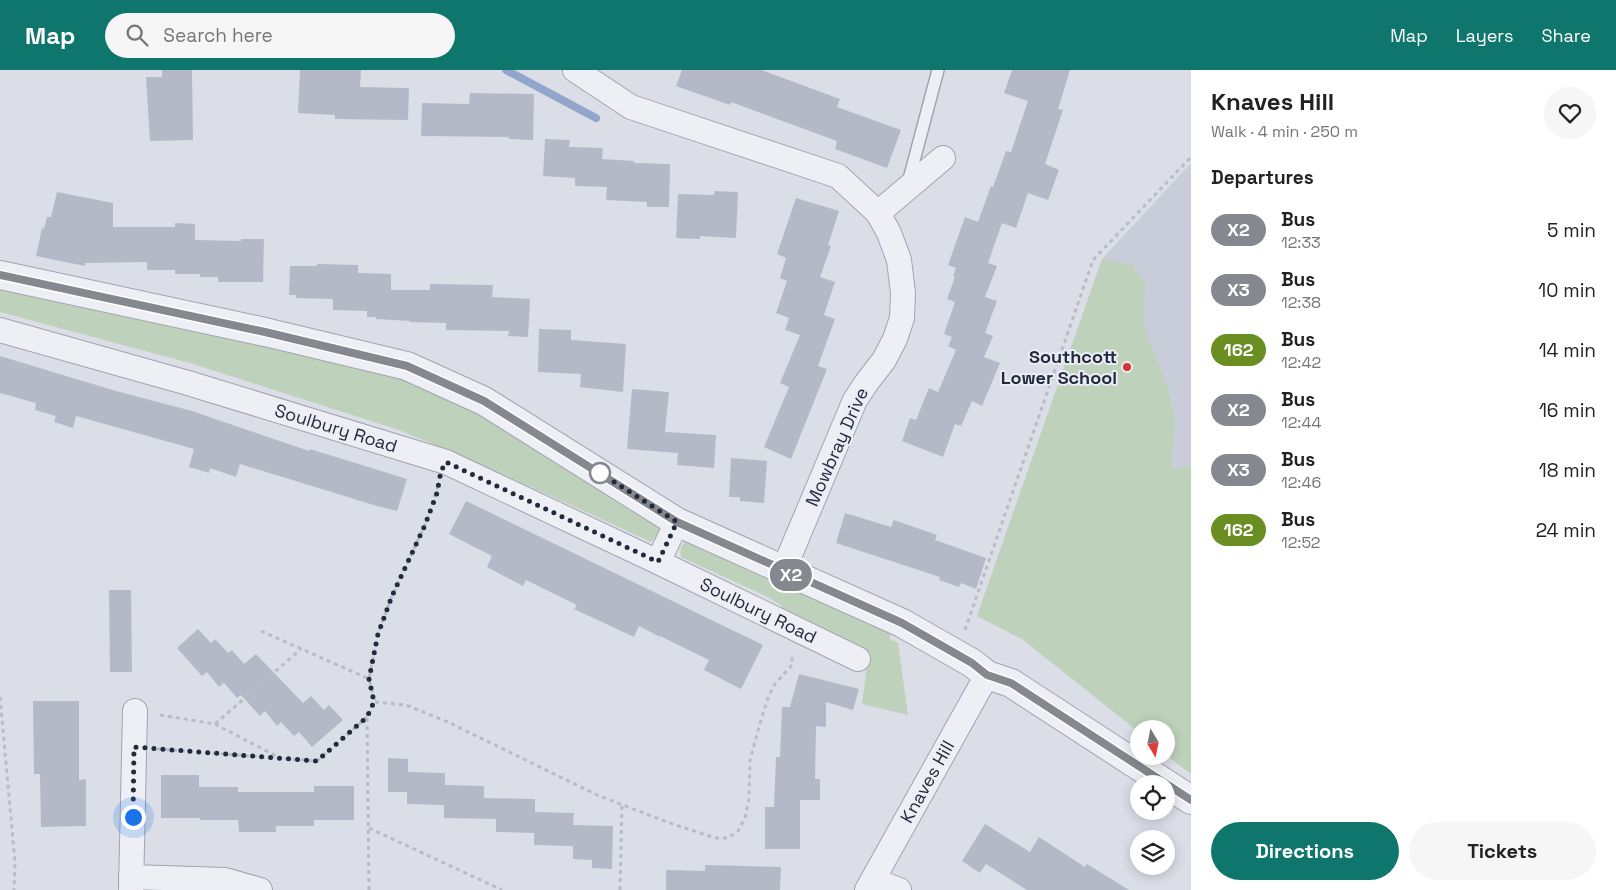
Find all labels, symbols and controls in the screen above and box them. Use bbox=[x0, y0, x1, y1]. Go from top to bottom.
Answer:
search box bbox=[105, 13, 455, 58]
text: Map bbox=[25, 20, 75, 51]
icon: search bbox=[123, 21, 151, 49]
text: Search here bbox=[163, 23, 273, 48]
text: Map bbox=[1390, 24, 1428, 47]
text: Layers bbox=[1456, 24, 1513, 47]
text: Share bbox=[1541, 24, 1591, 47]
text: Knaves Hill bbox=[1211, 86, 1334, 117]
button: heart bbox=[1544, 87, 1596, 139]
text: Walk · 4 min · 250 m bbox=[1211, 121, 1358, 142]
text: Departures bbox=[1211, 165, 1314, 190]
text: Bus bbox=[1281, 207, 1315, 232]
text: X2 bbox=[1227, 218, 1250, 241]
text: 5 min bbox=[1547, 218, 1596, 243]
text: 12:33 bbox=[1281, 232, 1321, 253]
text: Bus bbox=[1281, 267, 1315, 292]
text: X3 bbox=[1227, 278, 1250, 301]
text: 10 min bbox=[1538, 278, 1596, 303]
text: 12:38 bbox=[1281, 292, 1321, 313]
text: Bus bbox=[1281, 327, 1315, 352]
text: 162 bbox=[1224, 338, 1253, 361]
text: 14 min bbox=[1539, 338, 1596, 363]
place label: Southcott Lower School bbox=[1001, 345, 1117, 389]
text: 12:42 bbox=[1281, 352, 1321, 373]
marker: Southcott Lower School bbox=[1121, 361, 1133, 373]
street label: Mowbray Drive bbox=[800, 384, 873, 510]
text: Bus bbox=[1281, 387, 1315, 412]
street label: Soulbury Road bbox=[272, 398, 400, 457]
text: X2 bbox=[1227, 398, 1250, 421]
text: 16 min bbox=[1539, 398, 1596, 423]
text: 12:44 bbox=[1281, 412, 1321, 433]
text: Bus bbox=[1281, 447, 1315, 472]
text: X3 bbox=[1227, 458, 1250, 481]
text: 18 min bbox=[1539, 458, 1596, 483]
unlabelled marker bbox=[589, 462, 611, 484]
text: 12:46 bbox=[1281, 472, 1321, 493]
text: Bus bbox=[1281, 507, 1315, 532]
text: 162 bbox=[1224, 518, 1253, 541]
text: 24 min bbox=[1536, 518, 1596, 543]
text: 12:52 bbox=[1281, 532, 1321, 553]
line badge: X2 bbox=[768, 559, 814, 591]
text: X2 bbox=[780, 563, 802, 586]
street label: Soulbury Road bbox=[696, 572, 821, 648]
north arrow bbox=[1130, 720, 1175, 765]
map controls bbox=[1130, 720, 1175, 875]
street label: Knaves Hill bbox=[895, 736, 959, 827]
button: locate bbox=[1130, 775, 1175, 820]
your location bbox=[121, 805, 146, 830]
button: Directions bbox=[1211, 822, 1399, 880]
button: Tickets bbox=[1409, 822, 1596, 880]
button: layers bbox=[1130, 830, 1175, 875]

